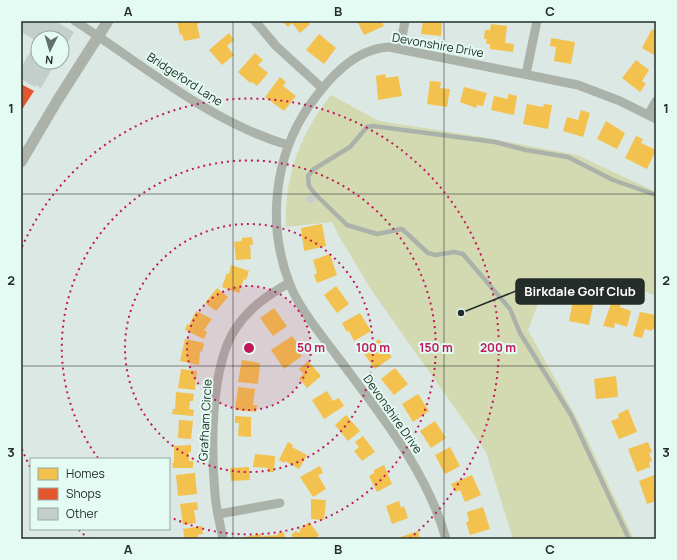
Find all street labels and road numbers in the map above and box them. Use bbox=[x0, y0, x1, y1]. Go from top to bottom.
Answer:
street label: Devonshire Drive bbox=[391, 29, 485, 61]
street label: Bridgeford Lane bbox=[144, 48, 226, 110]
street label: Devonshire Drive bbox=[359, 371, 427, 457]
street label: Grafham Circle bbox=[194, 379, 216, 461]

